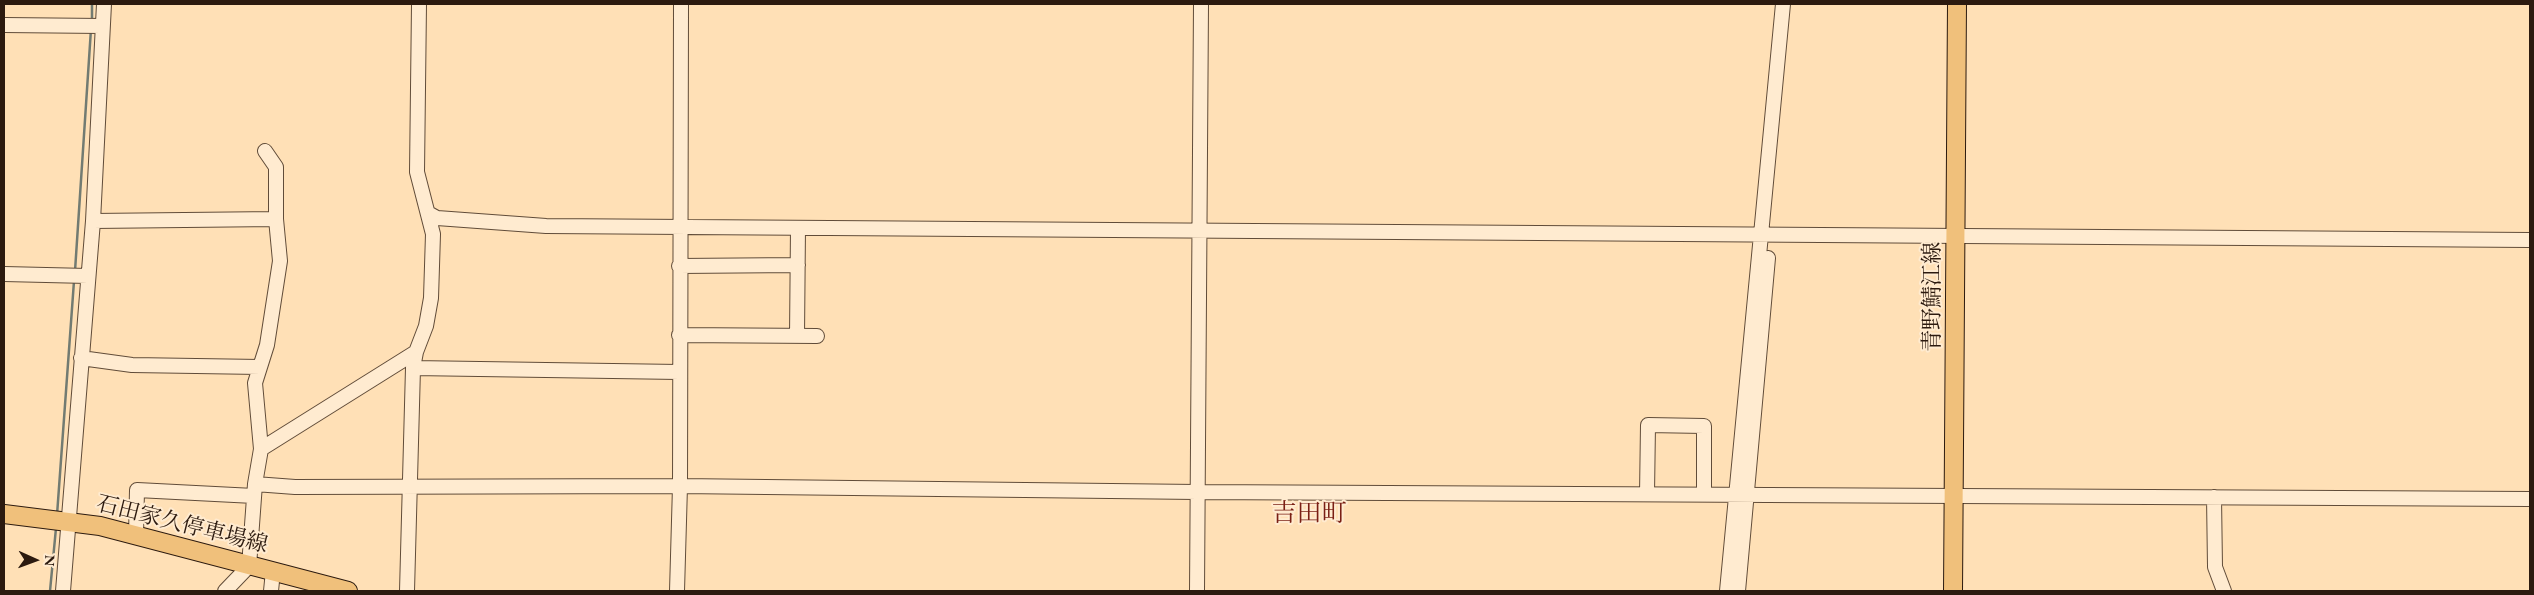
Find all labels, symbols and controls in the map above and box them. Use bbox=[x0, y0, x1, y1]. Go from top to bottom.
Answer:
street label: 青野鯖江線 bbox=[1920, 242, 1946, 352]
street label: 石田家久停車場線 bbox=[93, 491, 271, 559]
district label: 吉田町 bbox=[1272, 499, 1346, 529]
north arrow bbox=[10, 535, 60, 585]
text: N bbox=[41, 555, 59, 566]

